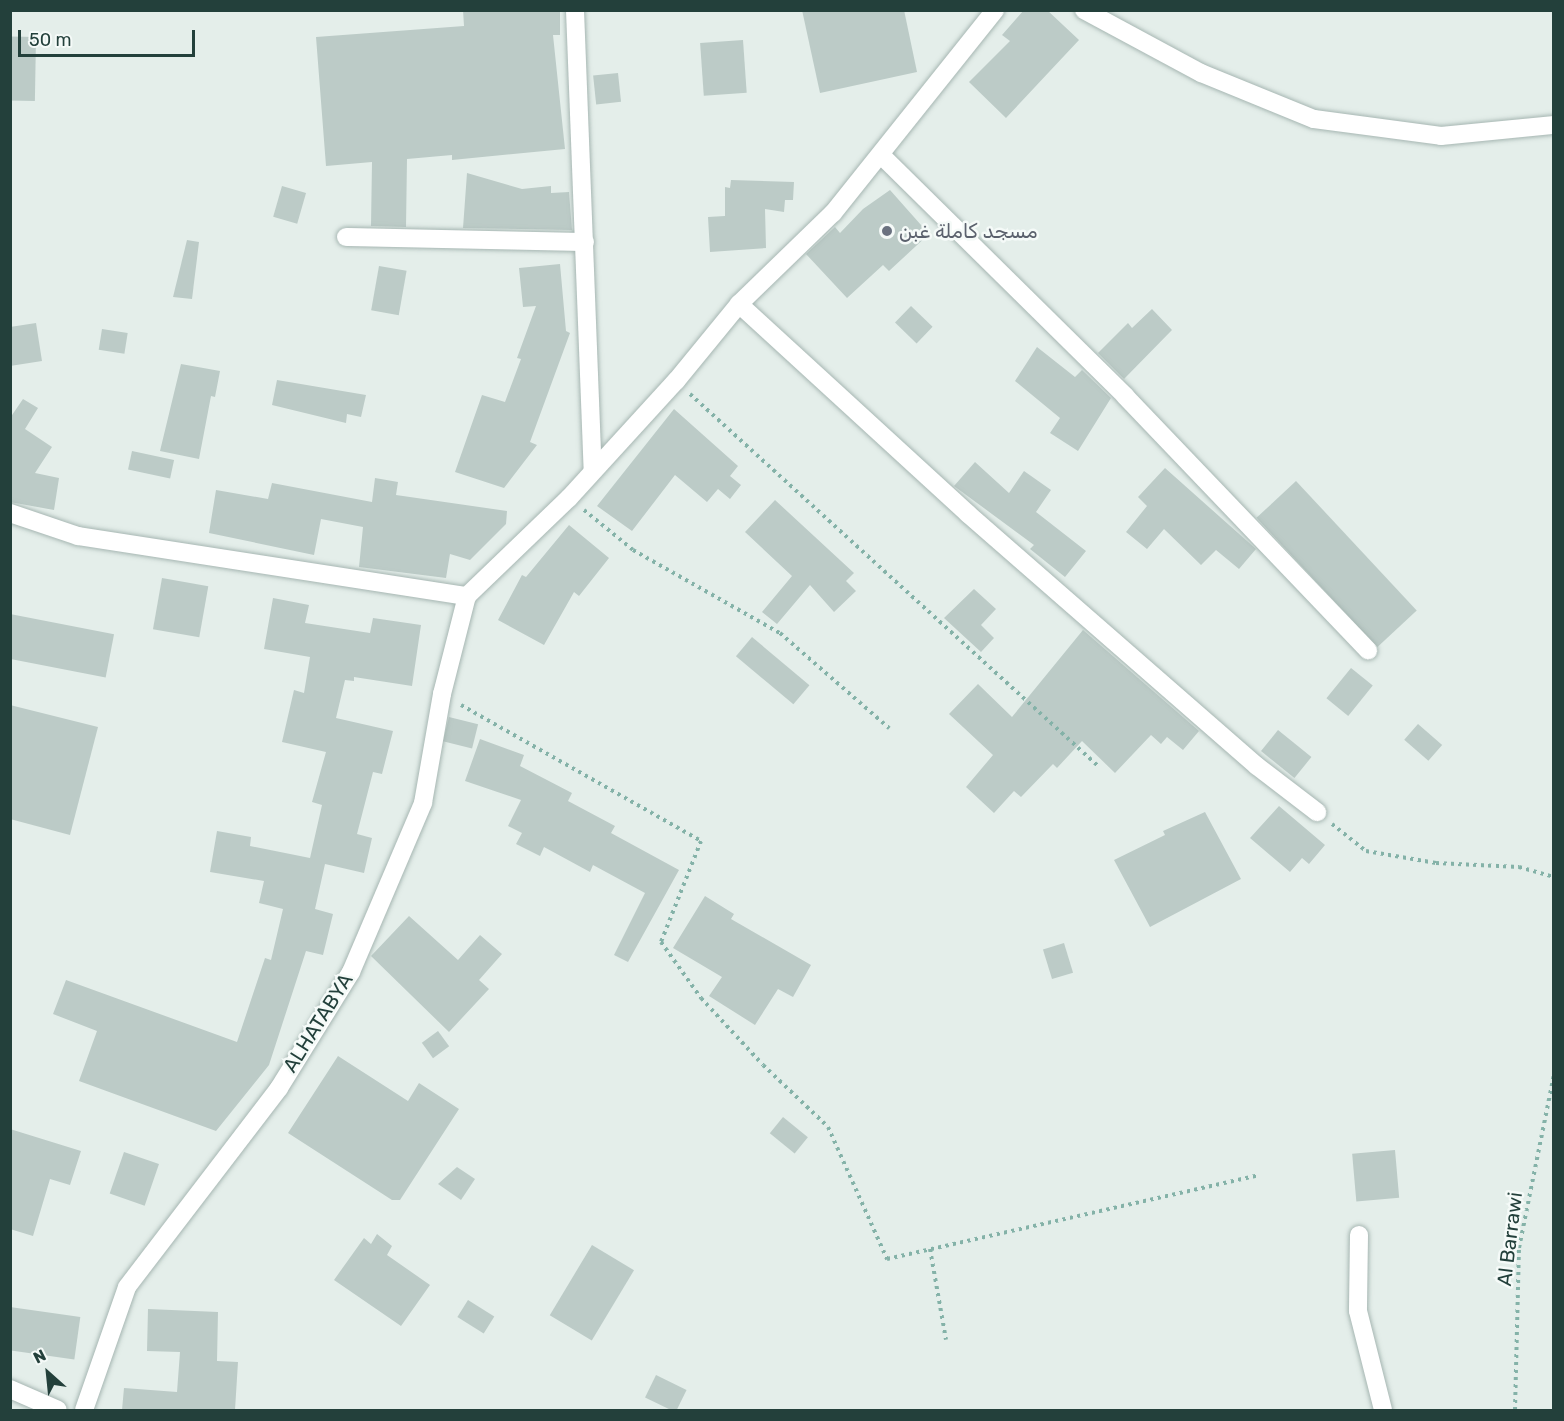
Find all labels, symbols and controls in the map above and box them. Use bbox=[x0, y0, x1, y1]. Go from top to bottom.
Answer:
scale bar bbox=[21, 18, 198, 56]
text: 50 m bbox=[29, 29, 72, 51]
place label: مسجد كاملة غبن bbox=[899, 219, 1038, 243]
marker: مسجد كاملة غبن bbox=[880, 224, 894, 238]
street label: ALHATABYA bbox=[278, 969, 358, 1077]
street label: Al Barrawi bbox=[1492, 1191, 1528, 1287]
north arrow bbox=[18, 1343, 78, 1403]
text: N bbox=[30, 1345, 49, 1368]

